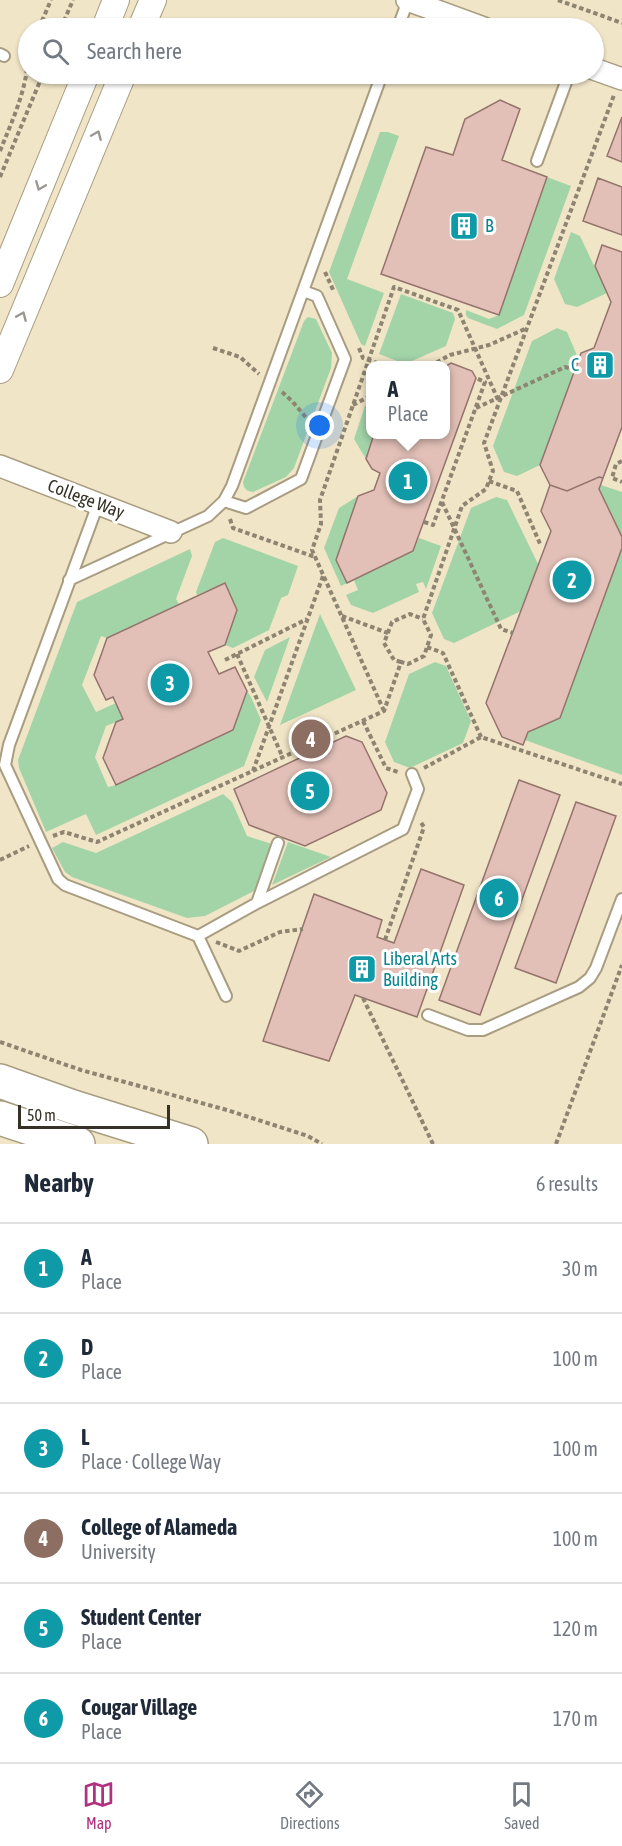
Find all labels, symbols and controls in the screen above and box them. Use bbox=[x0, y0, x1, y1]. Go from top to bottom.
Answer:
search box bbox=[18, 18, 604, 84]
icon: search bbox=[39, 35, 72, 68]
text: Search here bbox=[87, 38, 182, 64]
one-way arrow bbox=[90, 131, 102, 142]
one-way arrow bbox=[35, 180, 47, 191]
building icon: B bbox=[448, 210, 480, 242]
place label: B bbox=[485, 215, 494, 236]
one-way arrow bbox=[15, 311, 27, 322]
building icon: C bbox=[584, 349, 616, 381]
place label: C bbox=[571, 354, 579, 375]
popup bbox=[366, 361, 450, 439]
text: A bbox=[388, 376, 398, 402]
text: Place bbox=[388, 402, 428, 425]
your location bbox=[305, 411, 334, 440]
pin: 1 bbox=[388, 458, 428, 504]
street label: College Way bbox=[45, 474, 127, 523]
pin: 2 bbox=[552, 558, 592, 602]
pin: 3 bbox=[150, 660, 190, 706]
pin: 4 bbox=[292, 716, 330, 762]
pin: 5 bbox=[290, 768, 330, 814]
pin: 6 bbox=[480, 876, 518, 920]
place label: Liberal Arts Building bbox=[383, 948, 457, 990]
building icon: Liberal Arts Building bbox=[346, 953, 378, 985]
scale bar bbox=[18, 1102, 170, 1130]
text: 50 m bbox=[27, 1106, 56, 1124]
text: Nearby bbox=[24, 1168, 94, 1198]
text: 6 results bbox=[536, 1172, 598, 1195]
text: A bbox=[81, 1244, 92, 1270]
text: 1 bbox=[39, 1257, 48, 1280]
text: 30 m bbox=[562, 1257, 598, 1280]
text: Place bbox=[81, 1270, 122, 1293]
text: D bbox=[81, 1334, 93, 1360]
text: 2 bbox=[39, 1347, 48, 1370]
text: 100 m bbox=[553, 1347, 598, 1370]
text: Place bbox=[81, 1360, 122, 1383]
text: L bbox=[81, 1424, 90, 1450]
text: 3 bbox=[39, 1437, 48, 1460]
text: 100 m bbox=[553, 1437, 598, 1460]
text: Place · College Way bbox=[81, 1450, 221, 1473]
text: College of Alameda bbox=[81, 1514, 237, 1540]
text: 4 bbox=[39, 1527, 48, 1550]
text: 100 m bbox=[553, 1527, 598, 1550]
text: University bbox=[81, 1540, 156, 1563]
text: Student Center bbox=[81, 1604, 201, 1630]
text: 5 bbox=[39, 1617, 48, 1640]
text: 120 m bbox=[553, 1617, 598, 1640]
text: Place bbox=[81, 1630, 122, 1653]
text: Cougar Village bbox=[81, 1694, 197, 1720]
text: 6 bbox=[39, 1707, 48, 1730]
text: 170 m bbox=[553, 1707, 598, 1730]
text: Place bbox=[81, 1720, 122, 1743]
tab: Map bbox=[82, 1778, 115, 1832]
tab: Directions bbox=[280, 1778, 340, 1832]
tab: Saved bbox=[504, 1778, 540, 1832]

